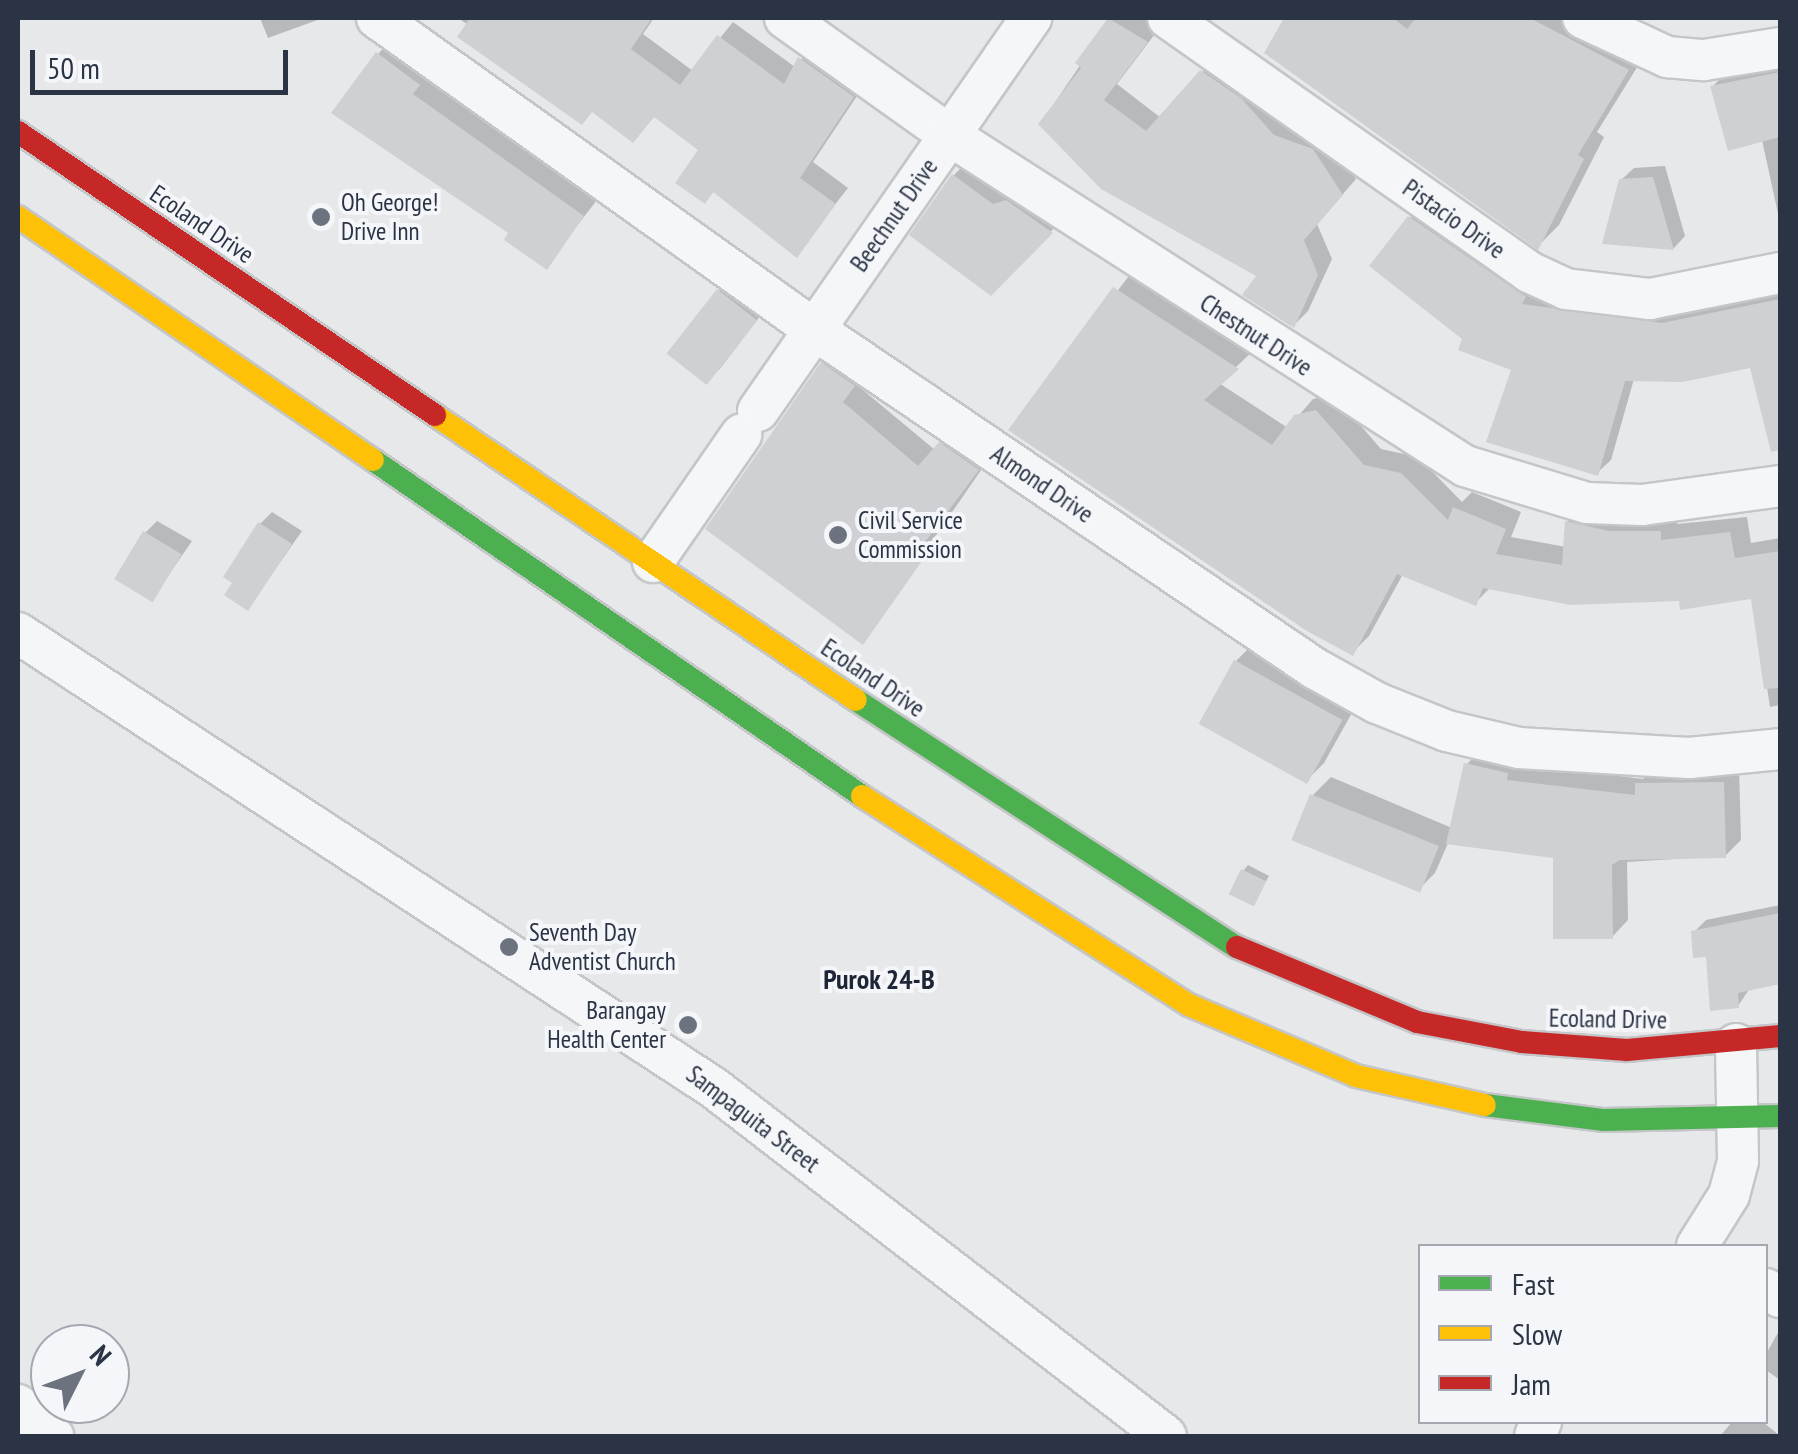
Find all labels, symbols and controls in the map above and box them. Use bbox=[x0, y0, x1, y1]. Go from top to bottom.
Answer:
scale bar bbox=[35, 30, 292, 92]
text: 50 m bbox=[47, 48, 100, 87]
street label: Beechnut Drive bbox=[844, 153, 944, 277]
street label: Pistacio Drive bbox=[1397, 173, 1511, 265]
street label: Ecoland Drive bbox=[145, 178, 259, 270]
place label: Oh George! Drive Inn bbox=[341, 188, 438, 247]
marker: Oh George! Drive Inn bbox=[310, 206, 332, 228]
street label: Chestnut Drive bbox=[1194, 288, 1318, 382]
street label: Almond Drive bbox=[985, 439, 1099, 529]
place label: Civil Service Commission bbox=[858, 506, 963, 565]
marker: Civil Service Commission bbox=[827, 524, 849, 546]
street label: Ecoland Drive bbox=[816, 632, 930, 724]
place label: Seventh Day Adventist Church bbox=[529, 918, 676, 977]
marker: Seventh Day Adventist Church bbox=[498, 936, 520, 958]
district label: Purok 24-B bbox=[823, 962, 935, 996]
place label: Barangay Health Center bbox=[547, 996, 666, 1055]
street label: Ecoland Drive bbox=[1549, 1003, 1667, 1035]
marker: Barangay Health Center bbox=[675, 1012, 701, 1038]
street label: Sampaguita Street bbox=[681, 1059, 825, 1179]
legend bbox=[1418, 1244, 1768, 1424]
text: Fast bbox=[1512, 1264, 1555, 1303]
text: Slow bbox=[1512, 1314, 1562, 1353]
north arrow bbox=[30, 1324, 130, 1424]
text: N bbox=[82, 1337, 120, 1373]
text: Jam bbox=[1512, 1364, 1551, 1403]

